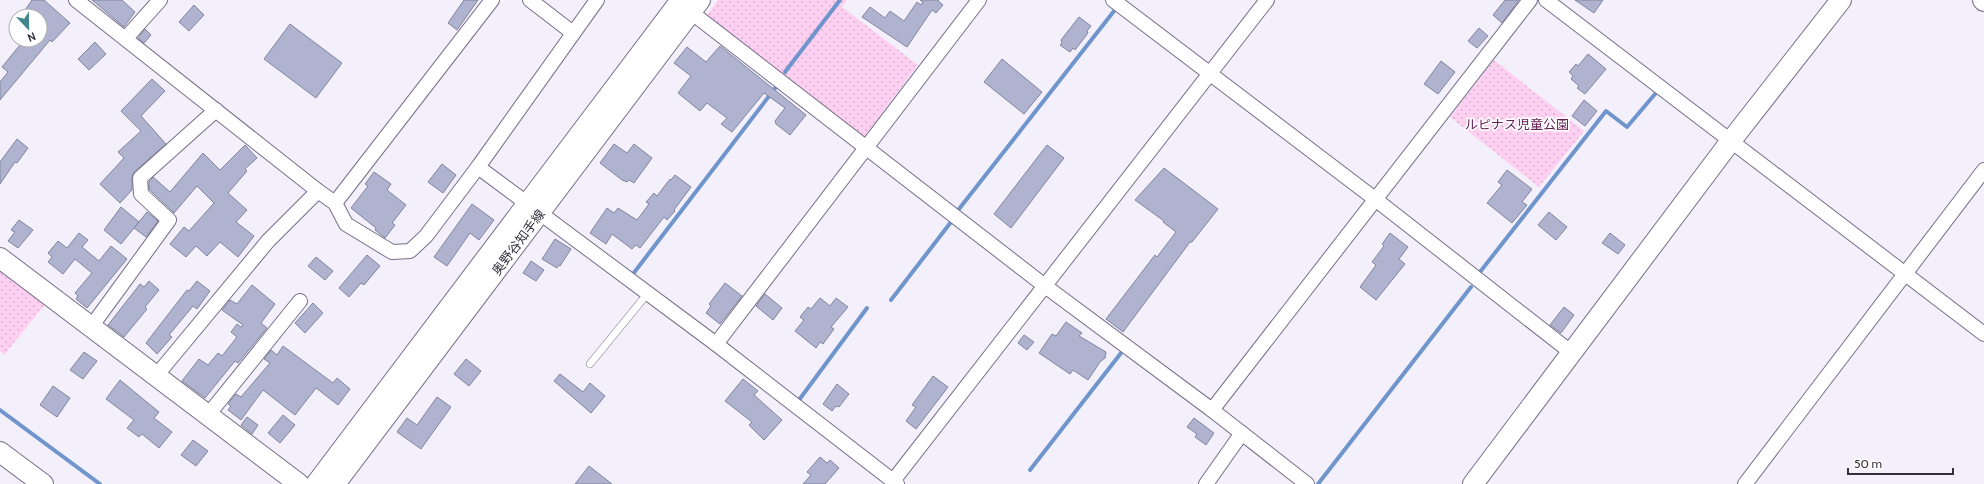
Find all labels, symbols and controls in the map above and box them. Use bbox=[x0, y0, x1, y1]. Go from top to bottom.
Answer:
north arrow bbox=[8, 8, 48, 48]
text: N bbox=[26, 29, 38, 45]
park label: ルピナス児童公園 bbox=[1465, 116, 1569, 132]
street label: 奥野谷知手線 bbox=[488, 206, 548, 278]
scale bar bbox=[1848, 450, 1953, 476]
text: 50 m bbox=[1854, 456, 1882, 471]

